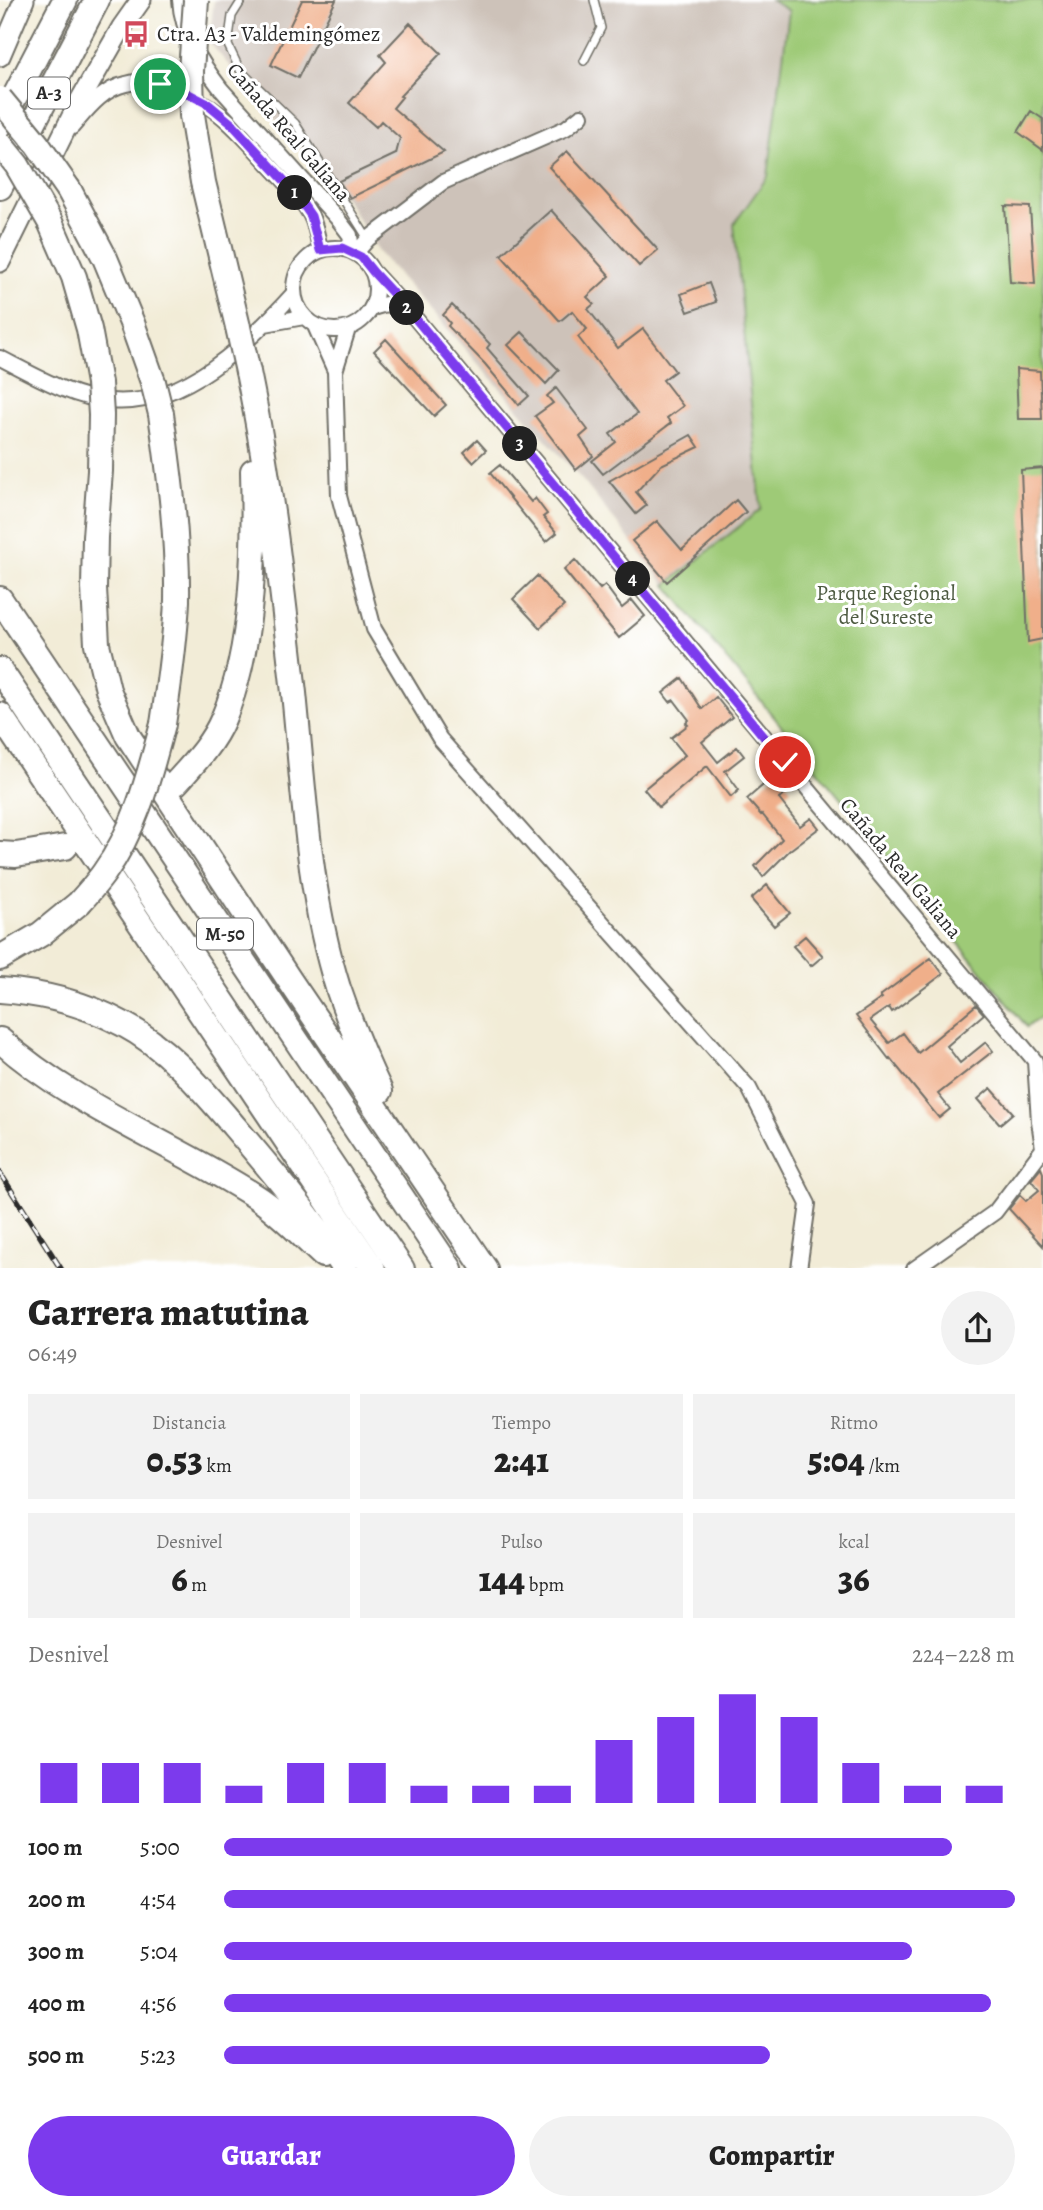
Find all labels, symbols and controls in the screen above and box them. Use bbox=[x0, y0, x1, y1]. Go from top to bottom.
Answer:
bus stop icon: Ctra. A3 - Valdemingómez bbox=[121, 19, 151, 49]
place label: Ctra. A3 - Valdemingómez bbox=[157, 20, 380, 48]
pin bbox=[130, 54, 190, 114]
street label: Cañada Real Galiana bbox=[221, 56, 357, 208]
icon: arrive bbox=[141, 65, 179, 103]
road number: A-3 bbox=[28, 78, 70, 108]
pin: 1 bbox=[278, 176, 312, 210]
text: 1 bbox=[291, 179, 298, 205]
pin: 2 bbox=[390, 290, 424, 326]
text: 2 bbox=[402, 294, 411, 320]
pin: 3 bbox=[503, 426, 538, 462]
text: 3 bbox=[515, 430, 524, 456]
pin: 4 bbox=[616, 562, 650, 596]
text: 4 bbox=[628, 565, 637, 591]
park label: Parque Regional del Sureste bbox=[816, 579, 956, 631]
pin bbox=[755, 732, 815, 792]
icon: check bbox=[766, 743, 804, 781]
street label: Cañada Real Galiana bbox=[834, 792, 968, 945]
road number: M-50 bbox=[197, 918, 253, 950]
text: Carrera matutina bbox=[28, 1286, 309, 1338]
button: share bbox=[941, 1291, 1015, 1365]
text: 06:49 bbox=[28, 1338, 77, 1369]
text: Distancia bbox=[152, 1410, 226, 1436]
text: Tiempo bbox=[492, 1410, 551, 1436]
text: Ritmo bbox=[830, 1410, 878, 1436]
text: 0.53 bbox=[147, 1436, 203, 1484]
text: 2:41 bbox=[494, 1436, 549, 1484]
text: 5:04 bbox=[808, 1436, 865, 1484]
text: km bbox=[203, 1453, 232, 1479]
text: /km bbox=[865, 1453, 900, 1479]
text: Desnivel bbox=[156, 1529, 222, 1555]
text: Pulso bbox=[500, 1529, 543, 1555]
text: kcal bbox=[839, 1529, 869, 1555]
text: 6 bbox=[171, 1555, 188, 1603]
text: 144 bbox=[479, 1555, 525, 1603]
text: 36 bbox=[838, 1555, 870, 1603]
text: m bbox=[188, 1572, 207, 1598]
text: bpm bbox=[525, 1572, 564, 1598]
text: Desnivel bbox=[28, 1639, 109, 1670]
text: 224–228 m bbox=[912, 1639, 1015, 1670]
text: 100 m bbox=[28, 1832, 83, 1863]
text: 5:00 bbox=[140, 1832, 180, 1863]
text: 200 m bbox=[28, 1884, 86, 1915]
text: 4:54 bbox=[140, 1884, 176, 1915]
text: 300 m bbox=[28, 1936, 84, 1967]
text: 5:04 bbox=[140, 1936, 178, 1967]
text: 400 m bbox=[28, 1988, 85, 2019]
text: 4:56 bbox=[140, 1988, 176, 2019]
text: 500 m bbox=[28, 2040, 84, 2071]
text: 5:23 bbox=[140, 2040, 176, 2071]
button: Guardar bbox=[28, 2116, 515, 2196]
button: Compartir bbox=[529, 2116, 1015, 2196]

